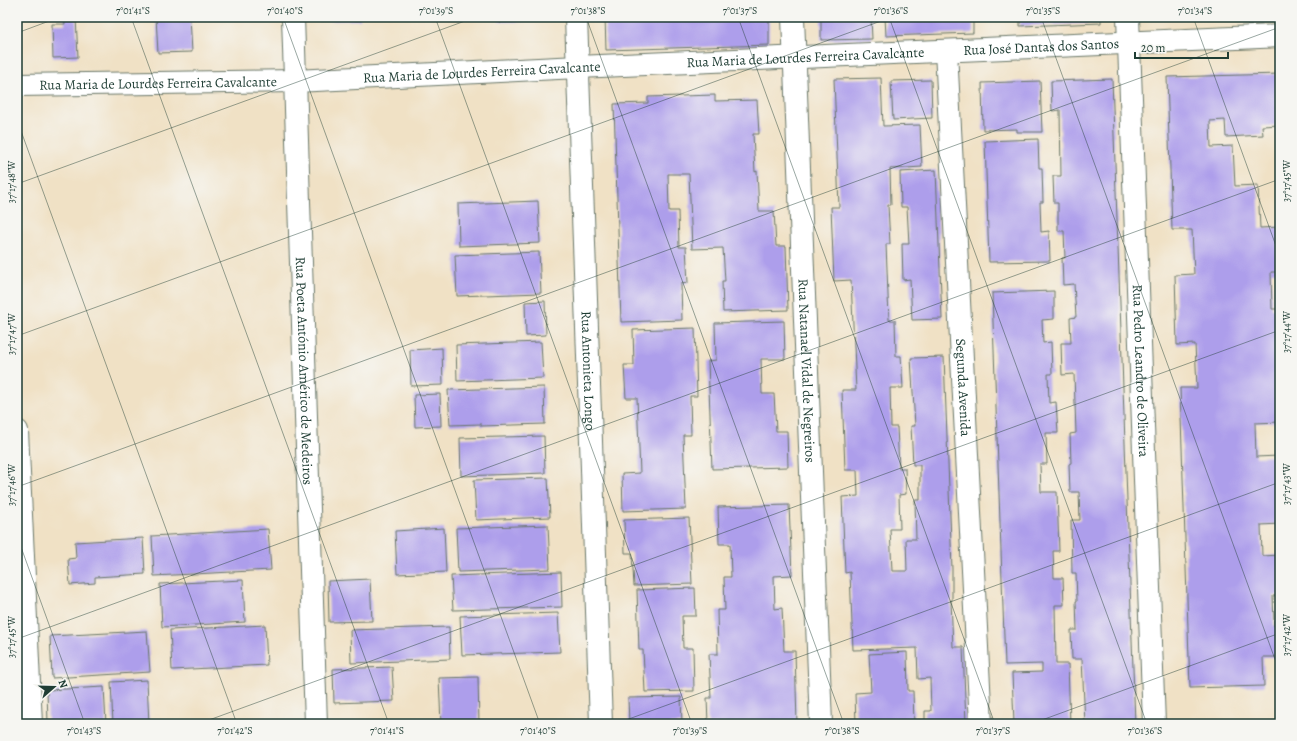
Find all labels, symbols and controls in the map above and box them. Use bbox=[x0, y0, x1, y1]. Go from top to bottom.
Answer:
text: 7°01'41"S bbox=[116, 4, 150, 17]
text: 7°01'40"S bbox=[267, 4, 303, 17]
text: 7°01'39"S bbox=[419, 4, 453, 17]
text: 7°01'38"S bbox=[570, 4, 606, 17]
text: 7°01'37"S bbox=[723, 4, 757, 17]
text: 7°01'36"S bbox=[874, 4, 908, 17]
text: 7°01'35"S bbox=[1026, 4, 1060, 17]
text: 7°01'34"S bbox=[1178, 4, 1212, 17]
street label: Rua José Dantas dos Santos bbox=[963, 34, 1119, 59]
scale bar bbox=[1135, 34, 1228, 60]
text: 20 m bbox=[1141, 40, 1165, 56]
street label: Rua Maria de Lourdes Ferreira Cavalcante bbox=[686, 42, 925, 72]
street label: Rua Maria de Lourdes Ferreira Cavalcante bbox=[363, 57, 601, 87]
street label: Rua Maria de Lourdes Ferreira Cavalcante bbox=[39, 72, 277, 94]
text: 37°17'45"W bbox=[1280, 159, 1293, 202]
text: 37°17'48"W bbox=[5, 160, 18, 203]
street label: Rua Poeta António Américo de Medeiros bbox=[291, 256, 318, 485]
street label: Rua Natanael Vidal de Negreiros bbox=[794, 278, 820, 463]
street label: Rua Pedro Leandro de Oliveira bbox=[1128, 284, 1154, 458]
text: 37°17'44"W bbox=[1280, 310, 1293, 353]
street label: Rua Antonieta Longo bbox=[577, 311, 600, 431]
text: 37°17'47"W bbox=[5, 312, 18, 355]
street label: Segunda Avenida bbox=[951, 338, 976, 438]
text: 37°17'43"W bbox=[1280, 462, 1293, 505]
text: 37°17'46"W bbox=[5, 463, 18, 506]
text: 37°17'42"W bbox=[1280, 613, 1293, 656]
text: 37°17'45"W bbox=[5, 615, 18, 658]
north arrow bbox=[34, 667, 74, 707]
text: N bbox=[55, 677, 71, 690]
text: 7°01'43"S bbox=[67, 724, 101, 737]
text: 7°01'42"S bbox=[217, 724, 253, 737]
text: 7°01'41"S bbox=[370, 724, 404, 737]
text: 7°01'40"S bbox=[520, 724, 556, 737]
text: 7°01'39"S bbox=[673, 724, 707, 737]
text: 7°01'38"S bbox=[824, 724, 860, 737]
text: 7°01'37"S bbox=[976, 724, 1010, 737]
text: 7°01'36"S bbox=[1128, 724, 1162, 737]

